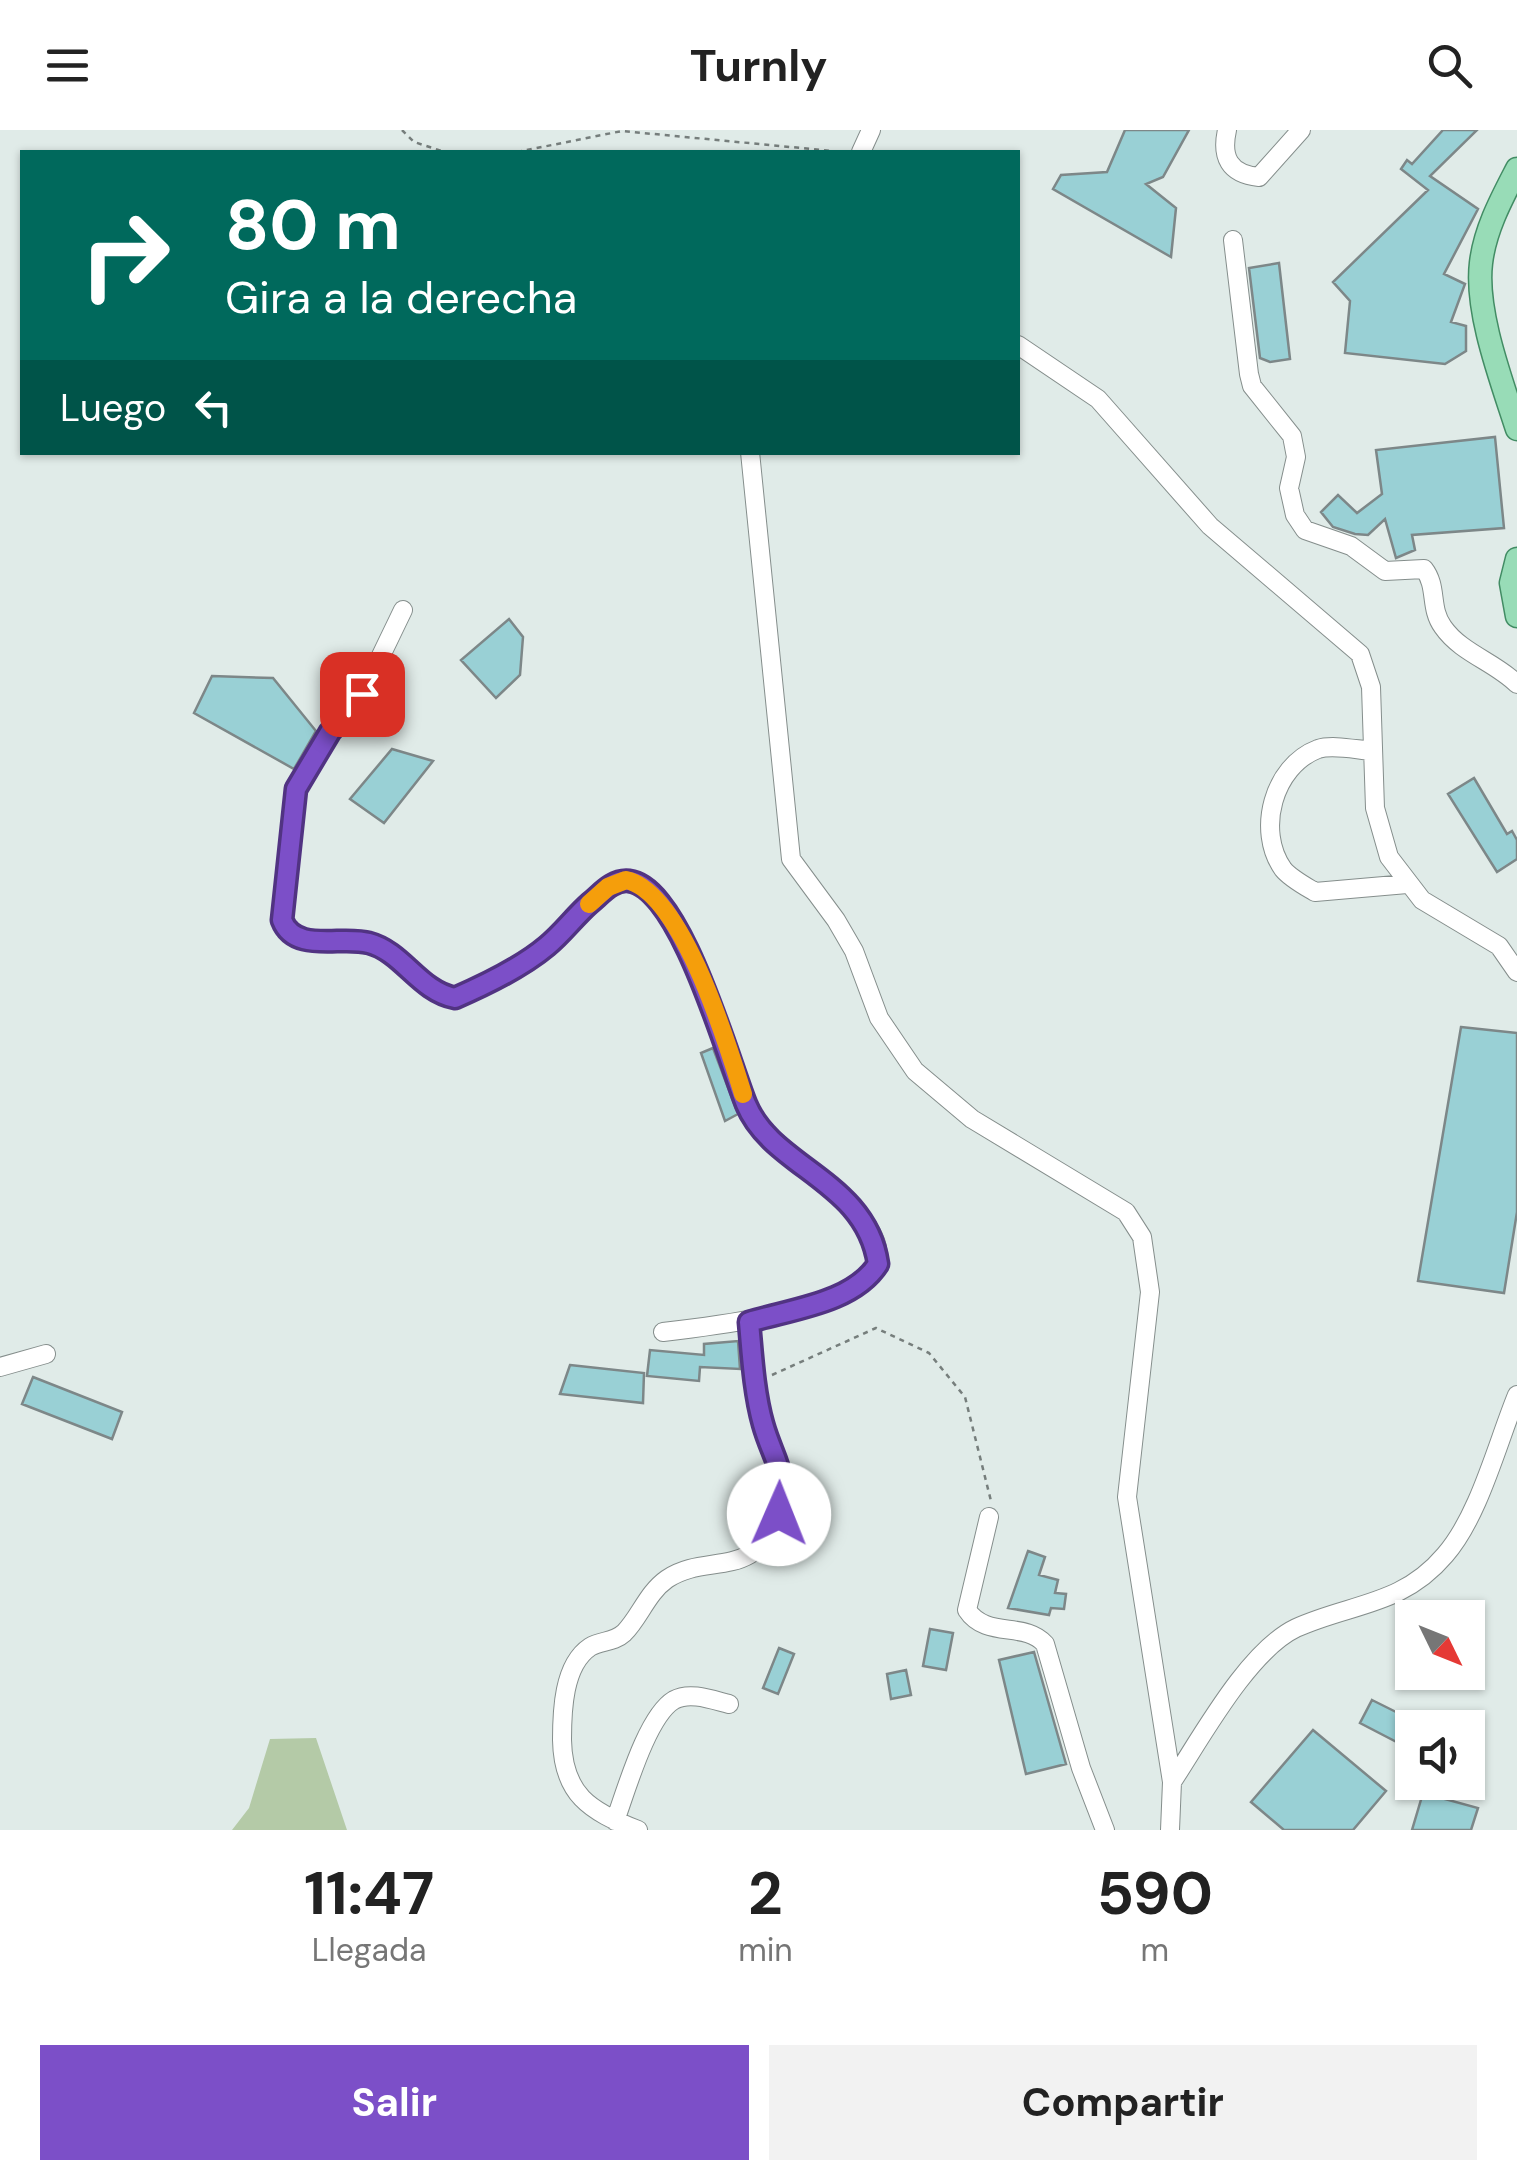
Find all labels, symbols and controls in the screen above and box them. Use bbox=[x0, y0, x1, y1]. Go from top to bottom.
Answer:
text: Turnly bbox=[690, 36, 827, 95]
icon: menu bbox=[40, 38, 95, 93]
icon: search bbox=[1422, 38, 1477, 93]
text: 80 m bbox=[225, 180, 401, 271]
icon: right bbox=[60, 190, 190, 320]
text: Gira a la derecha bbox=[225, 268, 577, 327]
icon: left bbox=[186, 380, 241, 435]
text: Luego bbox=[60, 383, 166, 433]
pin bbox=[320, 652, 405, 737]
icon: arrive bbox=[335, 667, 390, 722]
position arrow bbox=[727, 1462, 831, 1566]
north arrow bbox=[1395, 1600, 1485, 1690]
map controls bbox=[1395, 1600, 1485, 1800]
button: sound bbox=[1395, 1710, 1485, 1800]
text: 11:47 bbox=[304, 1854, 434, 1933]
text: 2 bbox=[748, 1854, 783, 1933]
text: 590 bbox=[1097, 1854, 1213, 1933]
text: Llegada bbox=[312, 1929, 426, 1971]
text: min bbox=[738, 1929, 793, 1971]
text: m bbox=[1141, 1929, 1169, 1971]
button: Salir bbox=[40, 2045, 749, 2160]
button: Compartir bbox=[769, 2045, 1477, 2160]

